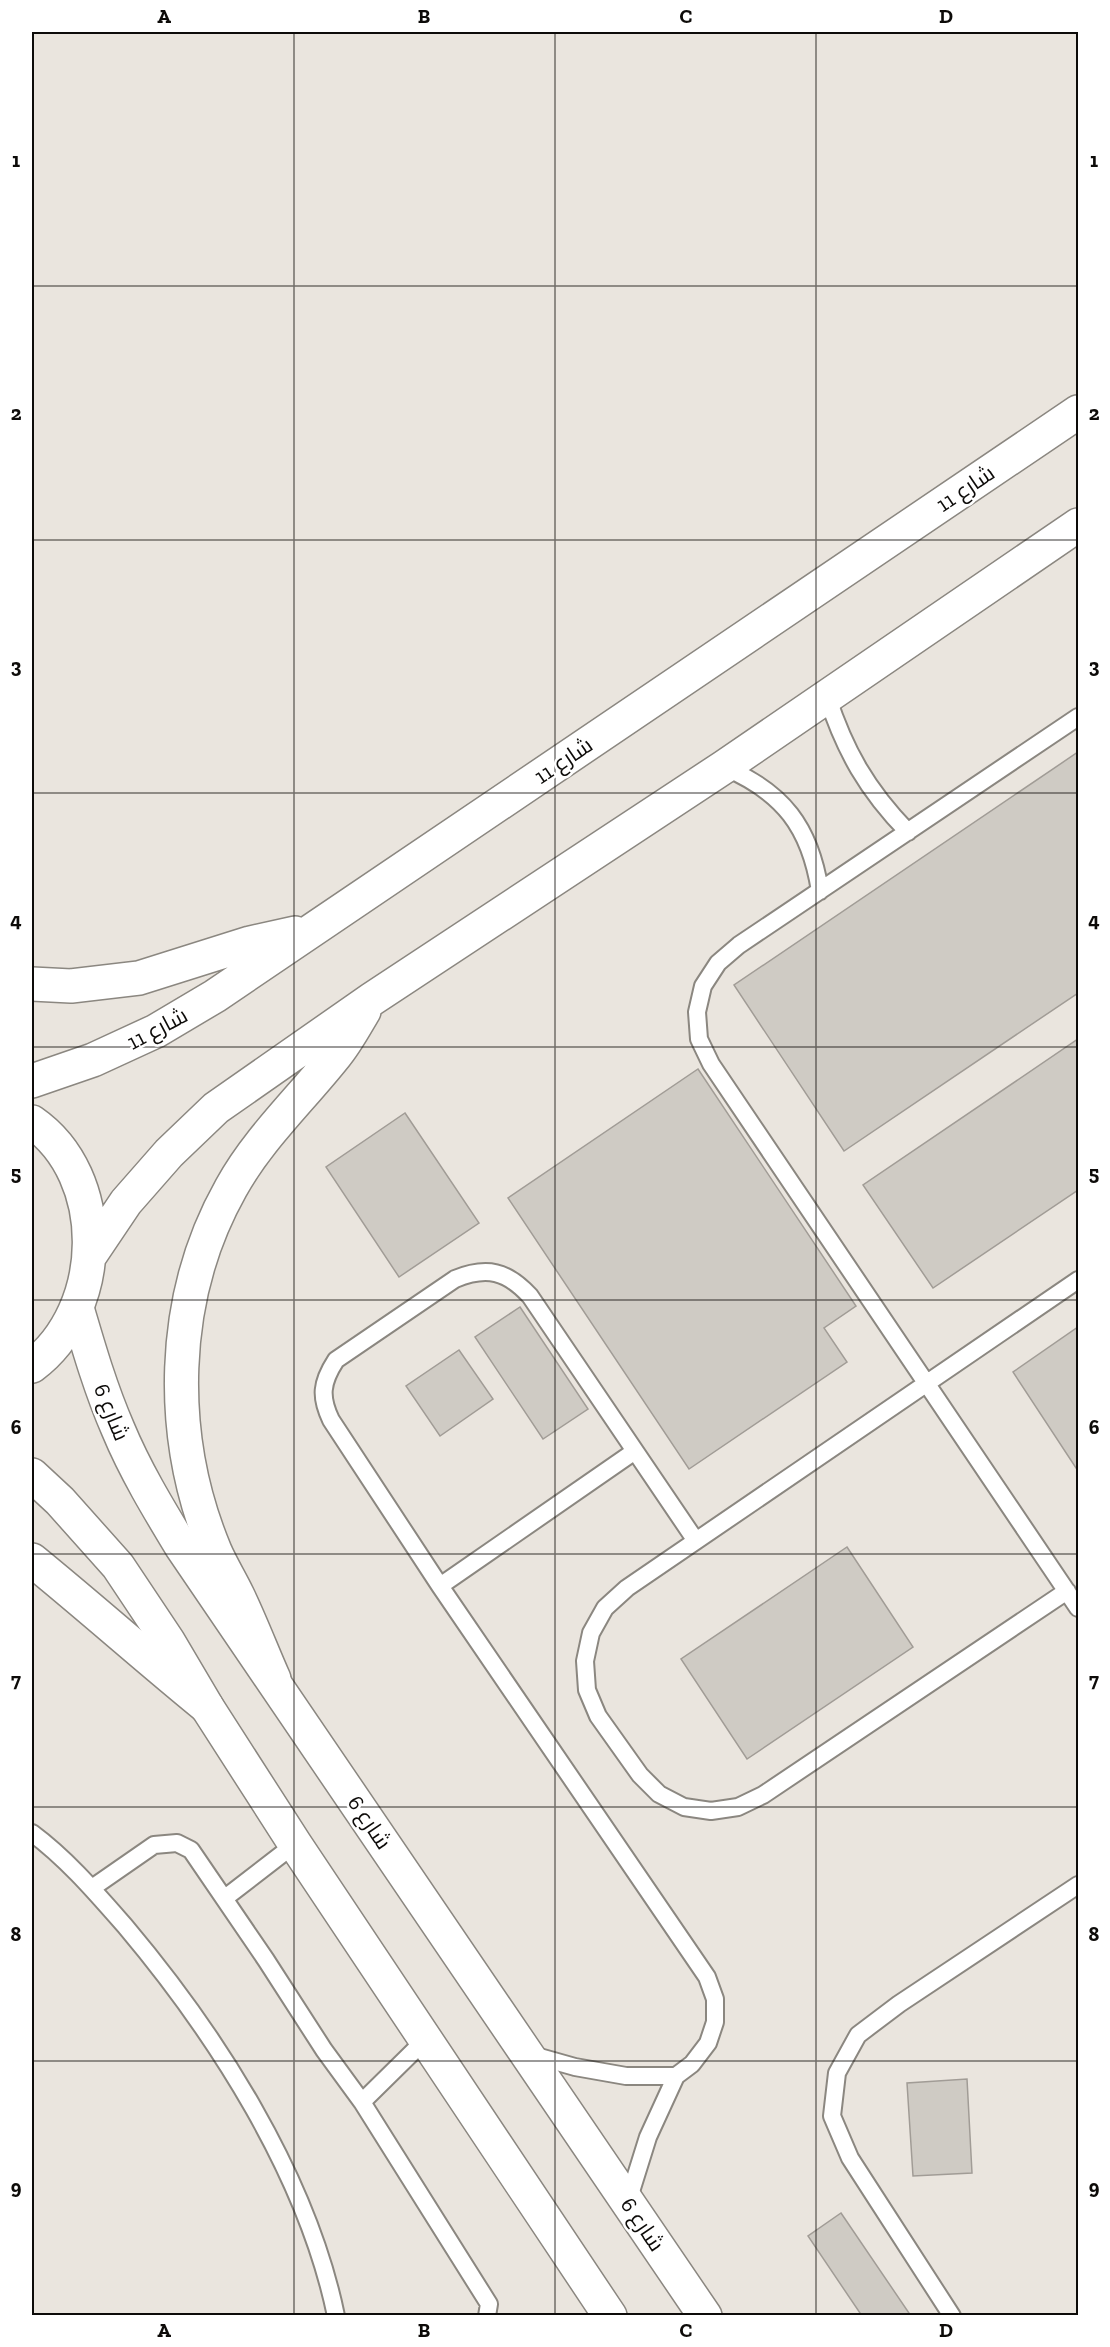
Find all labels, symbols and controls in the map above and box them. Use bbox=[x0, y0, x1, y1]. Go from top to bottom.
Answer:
text: A bbox=[157, 4, 171, 28]
text: B bbox=[418, 4, 430, 28]
text: C bbox=[680, 4, 693, 28]
text: D bbox=[939, 4, 953, 28]
text: 1 bbox=[12, 148, 20, 172]
text: 1 bbox=[1090, 148, 1098, 172]
text: 2 bbox=[11, 401, 22, 425]
text: 2 bbox=[1089, 401, 1100, 425]
street label: شارع 11 bbox=[931, 459, 1000, 518]
text: 3 bbox=[11, 654, 22, 678]
text: 3 bbox=[1089, 654, 1100, 678]
street label: شارع 11 bbox=[529, 731, 598, 790]
text: 4 bbox=[10, 908, 22, 932]
text: 4 bbox=[1088, 908, 1100, 932]
street label: شارع 11 bbox=[122, 1001, 193, 1056]
text: 5 bbox=[11, 1161, 21, 1185]
text: 5 bbox=[1089, 1161, 1099, 1185]
street label: شارع 6 bbox=[87, 1380, 135, 1445]
text: 6 bbox=[11, 1415, 22, 1439]
text: 6 bbox=[1089, 1415, 1100, 1439]
text: 7 bbox=[11, 1668, 21, 1692]
text: 7 bbox=[1089, 1668, 1099, 1692]
street label: شارع 6 bbox=[341, 1790, 397, 1855]
text: 8 bbox=[11, 1922, 22, 1946]
text: 8 bbox=[1089, 1922, 1100, 1946]
text: 9 bbox=[11, 2175, 22, 2199]
text: 9 bbox=[1089, 2175, 1100, 2199]
street label: شارع 6 bbox=[614, 2192, 670, 2257]
text: A bbox=[157, 2318, 171, 2342]
text: B bbox=[418, 2318, 430, 2342]
text: C bbox=[680, 2318, 693, 2342]
text: D bbox=[939, 2318, 953, 2342]

